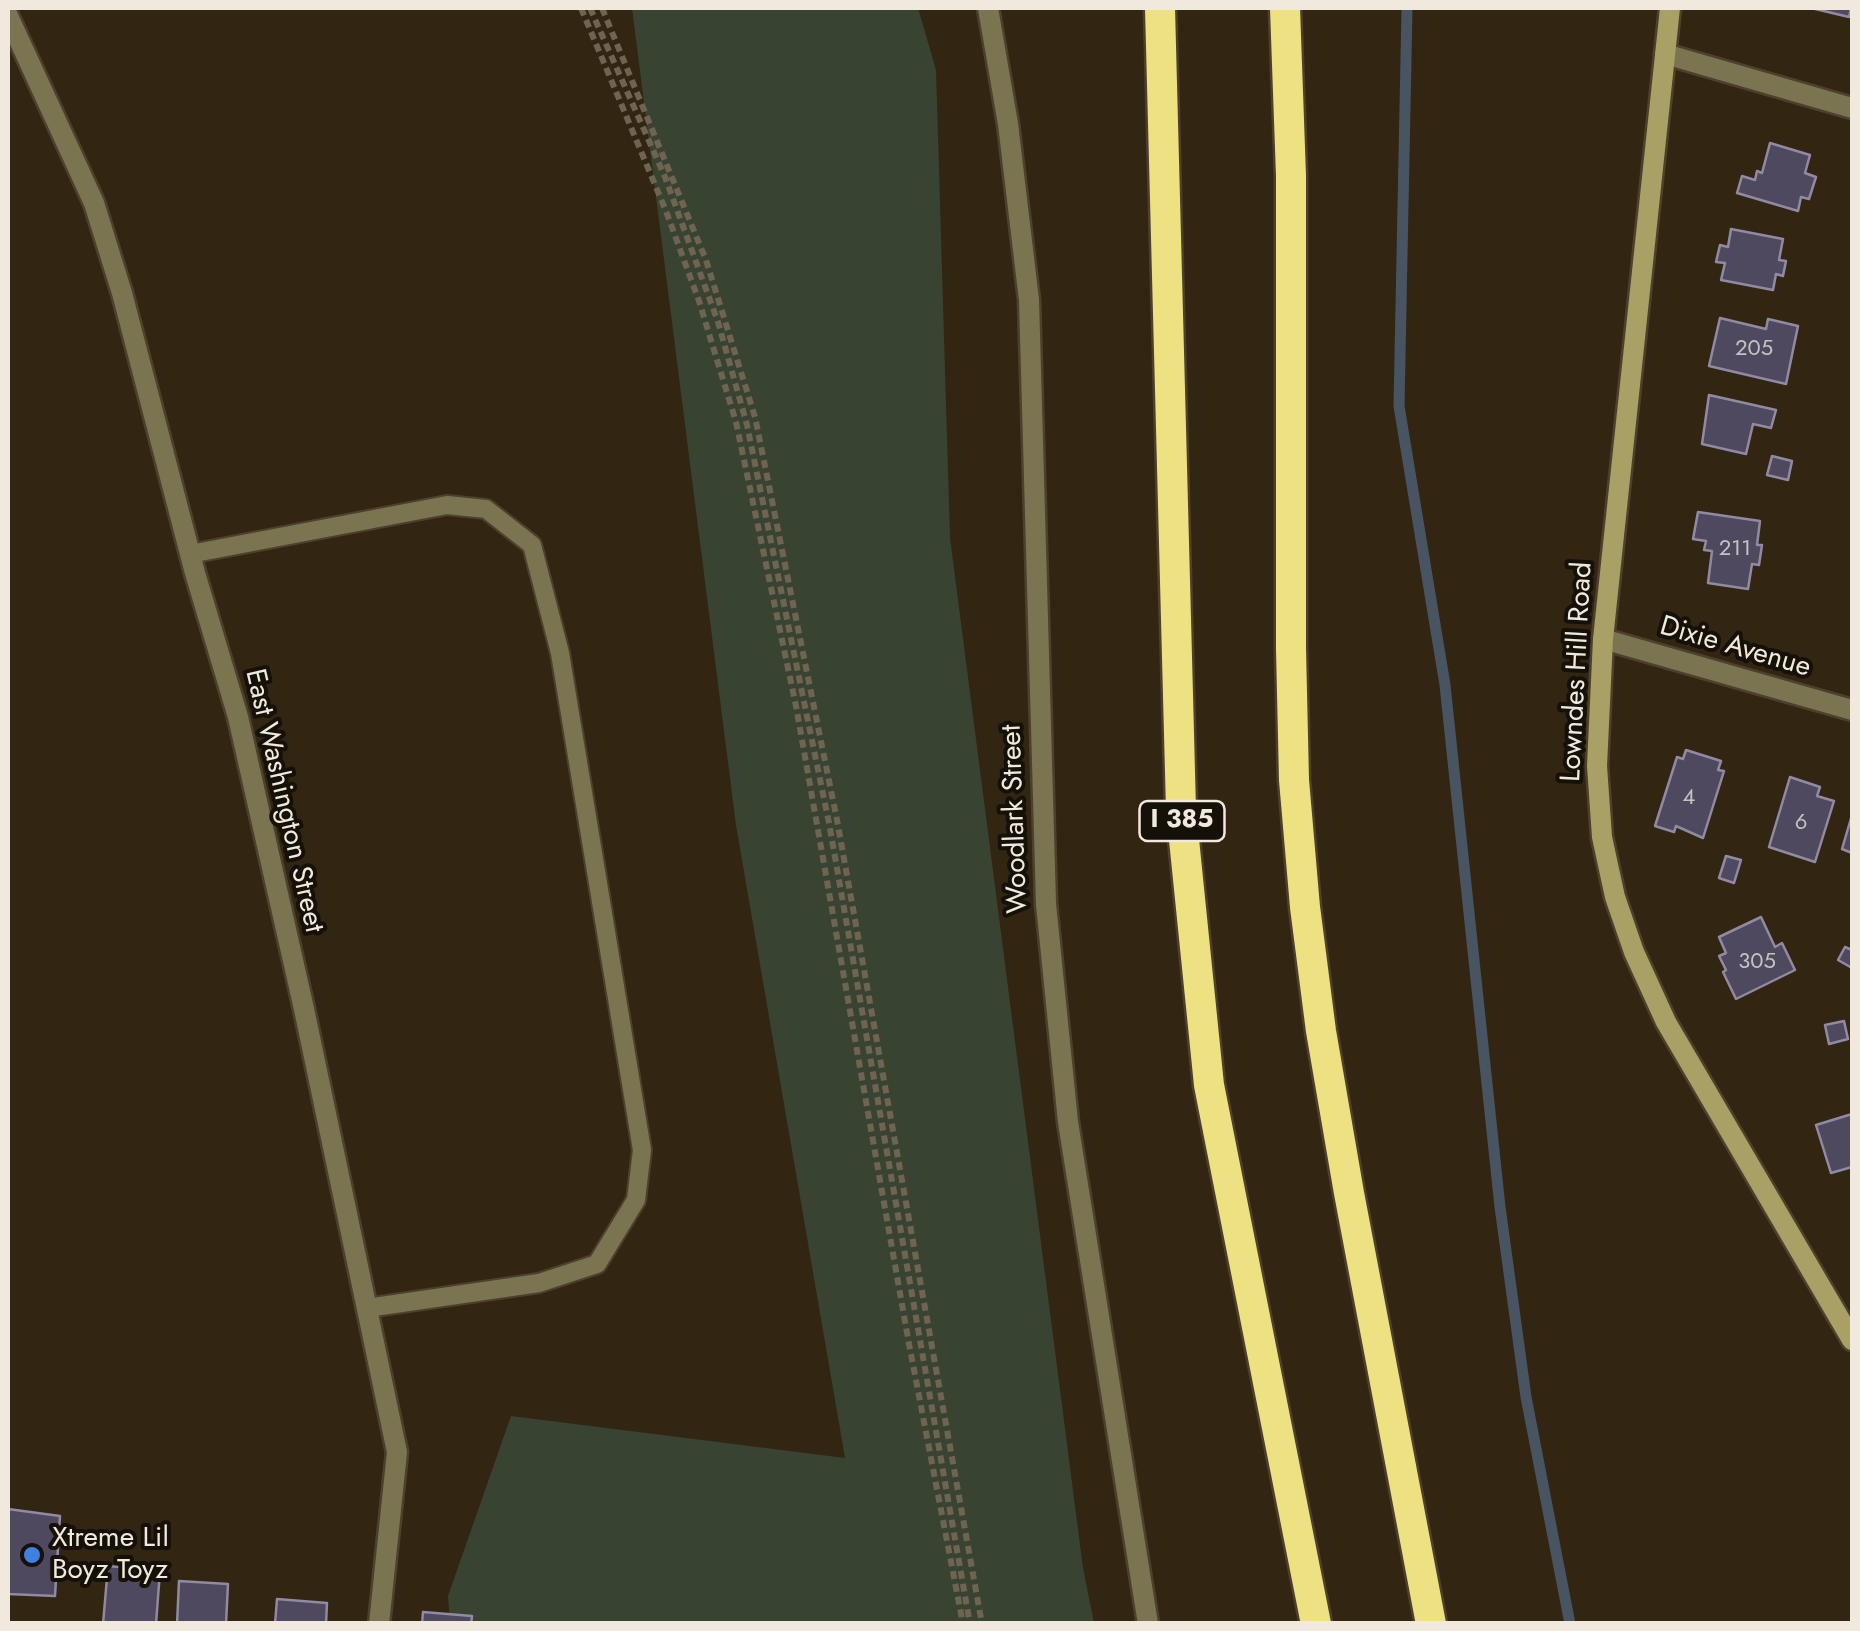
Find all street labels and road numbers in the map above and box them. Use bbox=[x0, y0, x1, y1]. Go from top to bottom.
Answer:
street label: Lowndes Hill Road bbox=[1555, 561, 1601, 783]
street label: Dixie Avenue bbox=[1656, 610, 1814, 686]
street label: East Washington Street bbox=[236, 666, 330, 936]
street label: Woodlark Street bbox=[996, 724, 1036, 914]
road number: I 385 bbox=[1140, 801, 1224, 841]

